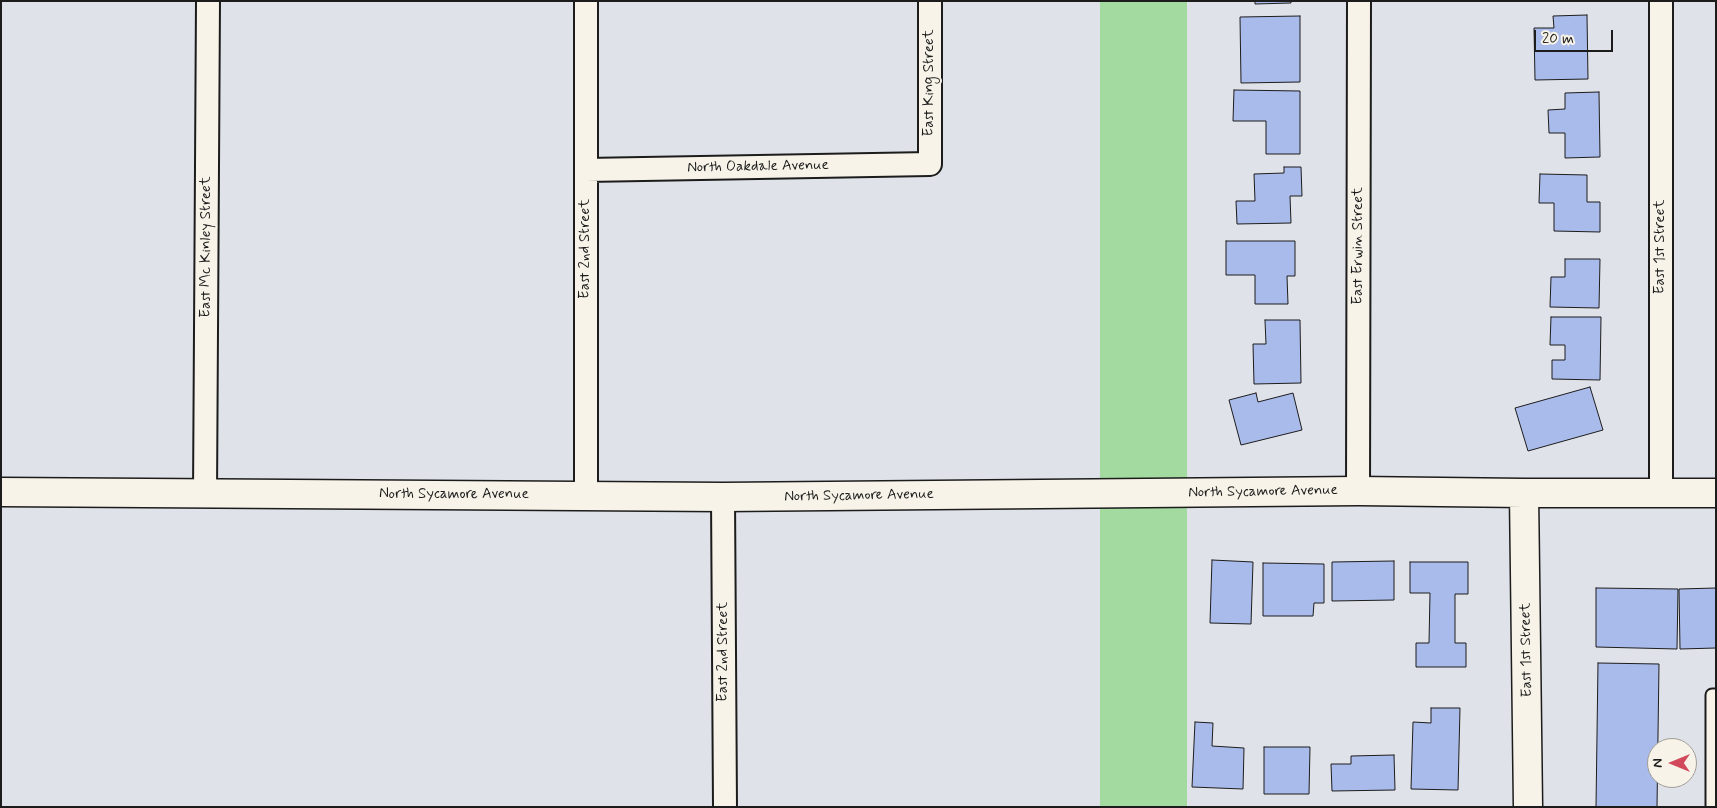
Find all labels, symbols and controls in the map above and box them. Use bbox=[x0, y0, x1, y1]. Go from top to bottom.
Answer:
scale bar bbox=[1537, 20, 1616, 52]
street label: East King Street bbox=[921, 29, 939, 137]
text: 20 m bbox=[1542, 29, 1574, 49]
street label: North Oakdale Avenue bbox=[687, 157, 829, 177]
street label: East Mc Kinley Street bbox=[198, 176, 216, 318]
street label: East Erwin Street bbox=[1350, 187, 1368, 305]
street label: East 2nd Street bbox=[577, 199, 595, 299]
street label: East 1st Street bbox=[1652, 200, 1670, 294]
street label: North Sycamore Avenue bbox=[1188, 482, 1338, 502]
street label: North Sycamore Avenue bbox=[379, 486, 529, 504]
street label: North Sycamore Avenue bbox=[784, 486, 934, 506]
street label: East 2nd Street bbox=[715, 602, 733, 702]
street label: East 1st Street bbox=[1517, 603, 1537, 697]
north arrow bbox=[1647, 738, 1697, 788]
text: N bbox=[1649, 758, 1667, 768]

